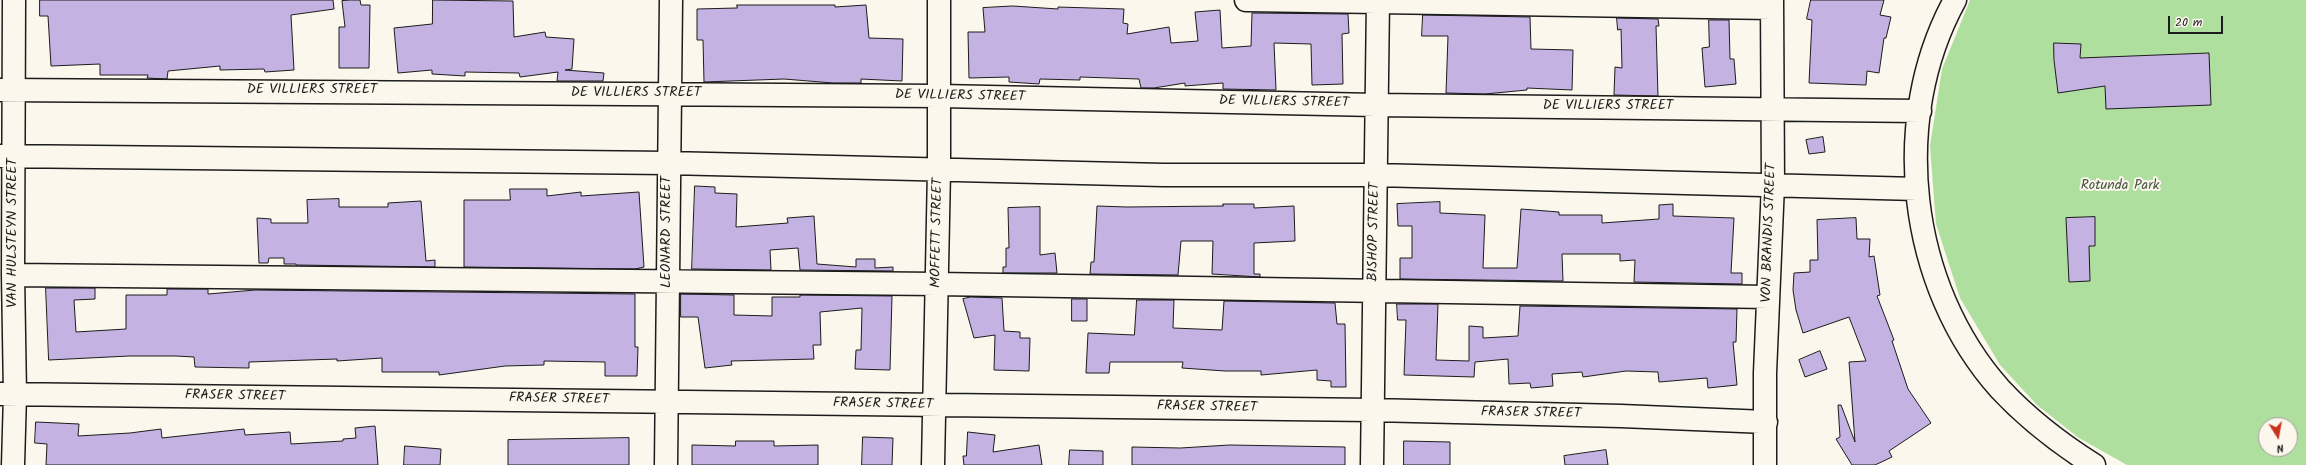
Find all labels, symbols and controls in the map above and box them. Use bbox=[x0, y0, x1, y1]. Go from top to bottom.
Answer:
scale bar bbox=[2170, 8, 2225, 34]
text: 20 m bbox=[2175, 13, 2202, 32]
street label: DE VILLIERS STREET bbox=[247, 83, 377, 99]
street label: DE VILLIERS STREET bbox=[571, 86, 701, 102]
street label: DE VILLIERS STREET bbox=[895, 87, 1025, 107]
street label: DE VILLIERS STREET bbox=[1219, 93, 1349, 113]
street label: DE VILLIERS STREET bbox=[1543, 99, 1673, 115]
street label: VAN HULSTEYN STREET bbox=[6, 158, 22, 308]
street label: VON BRANDIS STREET bbox=[1759, 163, 1781, 303]
street label: LEONARD STREET bbox=[660, 176, 676, 288]
street label: MOFFETT STREET bbox=[929, 178, 947, 288]
park label: Rotunda Park bbox=[2081, 179, 2159, 195]
street label: BISHOP STREET bbox=[1366, 182, 1384, 282]
street label: FRASER STREET bbox=[185, 388, 285, 406]
street label: FRASER STREET bbox=[509, 391, 609, 409]
street label: FRASER STREET bbox=[833, 396, 933, 414]
street label: FRASER STREET bbox=[1157, 399, 1257, 417]
street label: FRASER STREET bbox=[1481, 405, 1581, 423]
north arrow bbox=[2258, 417, 2298, 457]
text: N bbox=[2275, 438, 2285, 457]

